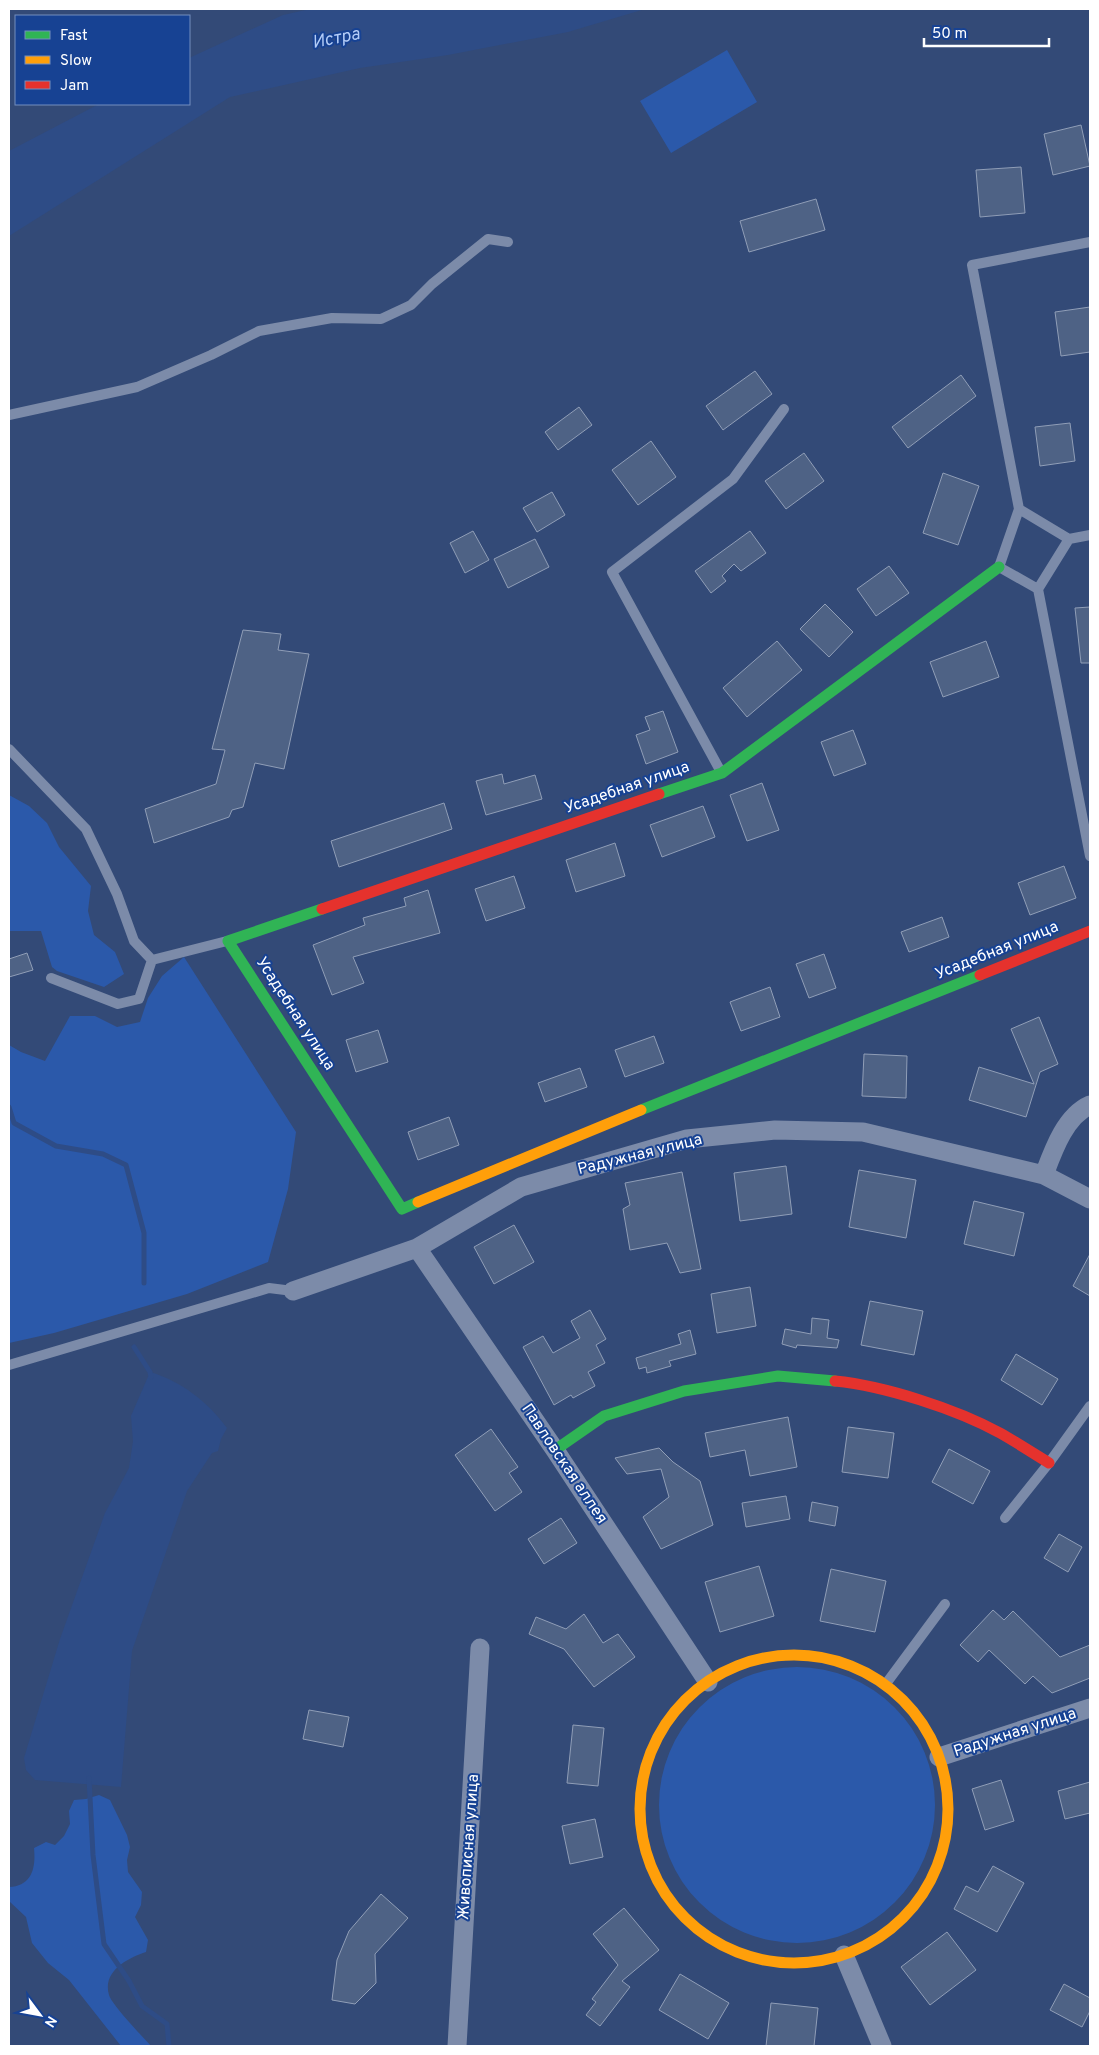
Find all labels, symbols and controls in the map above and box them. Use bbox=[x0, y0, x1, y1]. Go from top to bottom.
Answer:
legend bbox=[15, 15, 190, 105]
scale bar bbox=[924, 15, 1049, 47]
water label: Истра bbox=[310, 23, 363, 55]
text: 50 m bbox=[932, 25, 967, 44]
text: Fast bbox=[60, 27, 88, 46]
text: Slow bbox=[60, 52, 92, 71]
text: Jam bbox=[60, 77, 89, 96]
street label: Усадебная улица bbox=[562, 757, 692, 819]
street label: Усадебная улица bbox=[933, 917, 1061, 985]
street label: Усадебная улица bbox=[251, 954, 339, 1074]
street label: Радужная улица bbox=[576, 1130, 704, 1180]
street label: Павловская аллея bbox=[517, 1400, 611, 1528]
street label: Радужная улица bbox=[951, 1704, 1079, 1762]
street label: Живописная улица bbox=[454, 1773, 484, 1921]
north arrow bbox=[15, 1990, 65, 2040]
text: N bbox=[40, 2012, 60, 2030]

